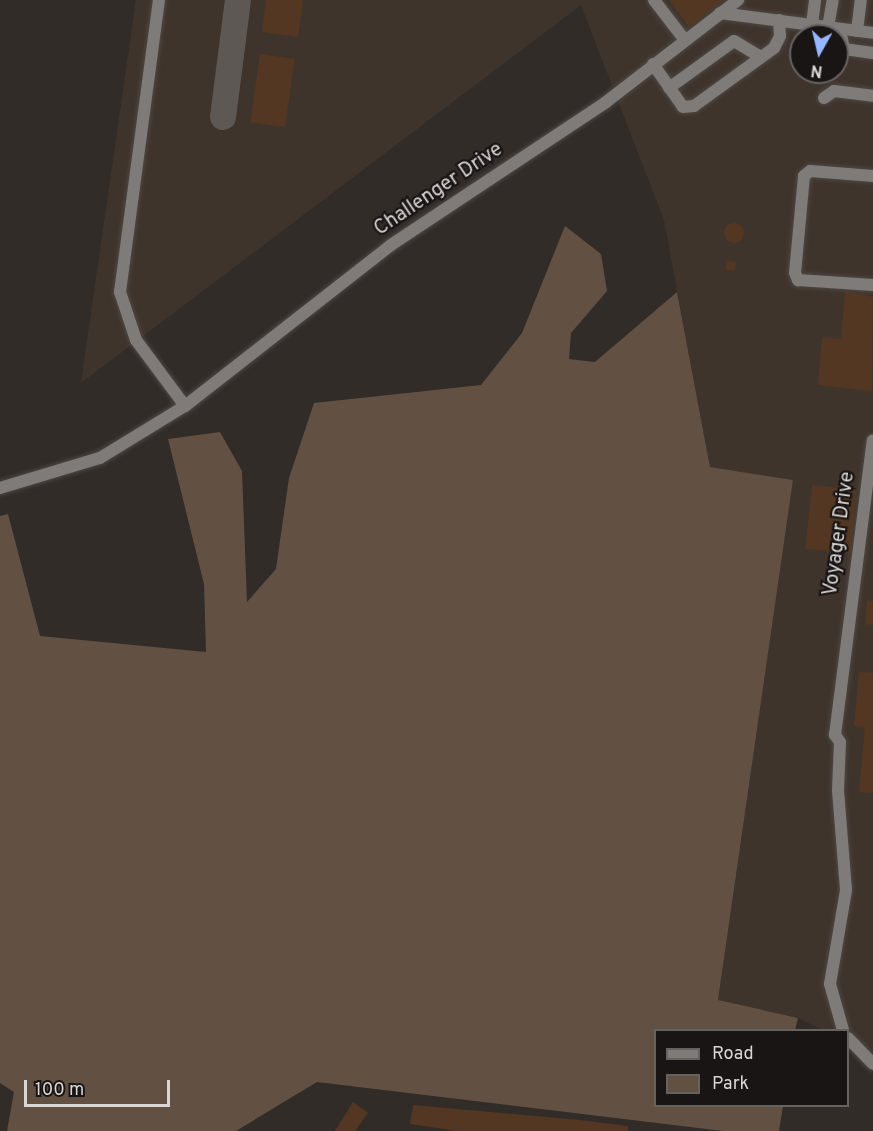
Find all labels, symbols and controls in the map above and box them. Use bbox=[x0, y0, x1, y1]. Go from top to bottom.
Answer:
north arrow bbox=[789, 24, 849, 84]
text: N bbox=[810, 59, 824, 81]
street label: Challenger Drive bbox=[370, 138, 508, 242]
street label: Voyager Drive bbox=[819, 470, 861, 598]
legend bbox=[654, 1029, 849, 1107]
text: Road bbox=[712, 1043, 754, 1066]
scale bar bbox=[27, 1068, 172, 1106]
text: Park bbox=[712, 1073, 749, 1096]
text: 100 m bbox=[35, 1079, 84, 1102]

